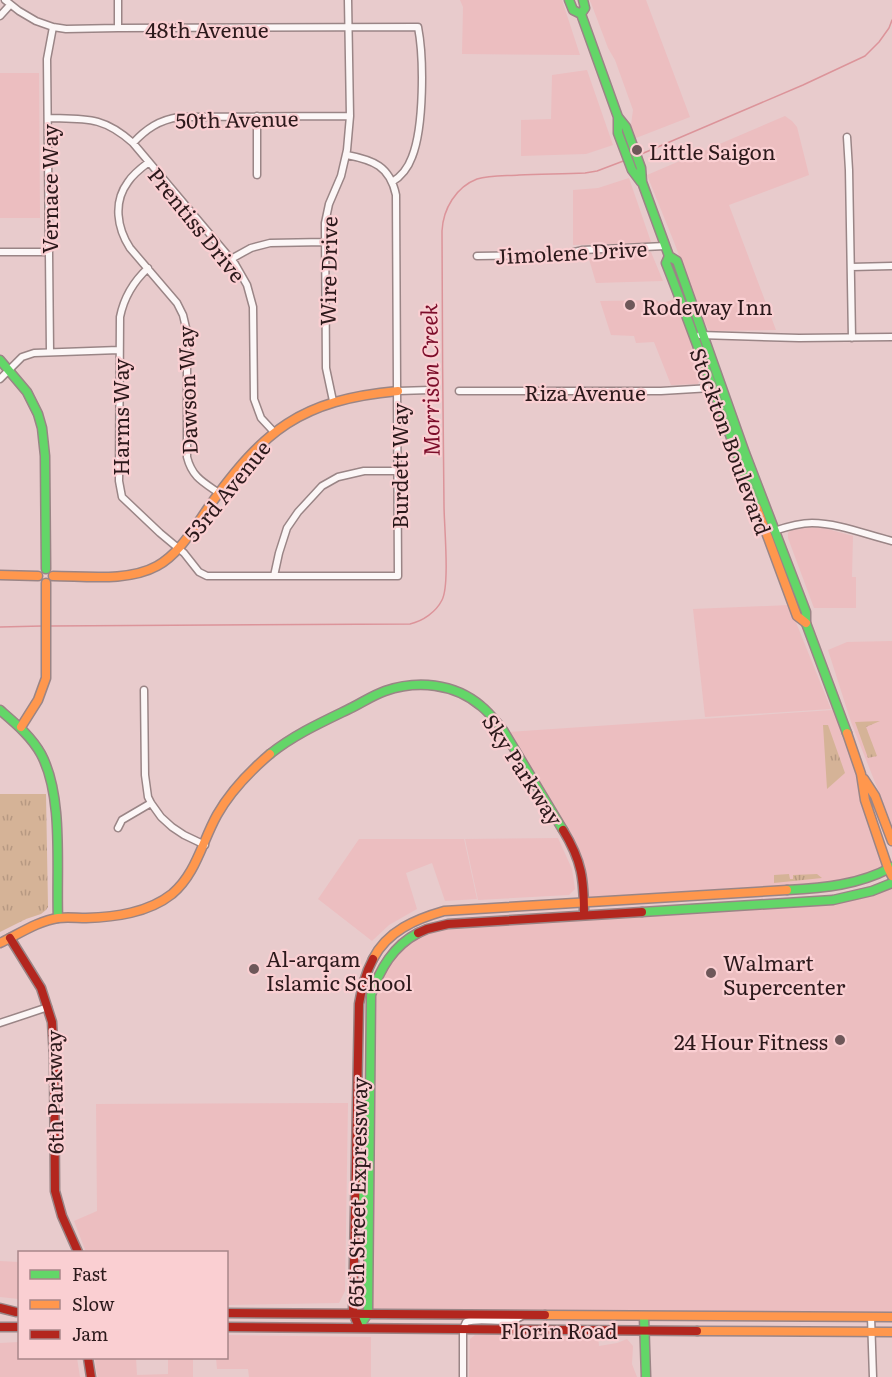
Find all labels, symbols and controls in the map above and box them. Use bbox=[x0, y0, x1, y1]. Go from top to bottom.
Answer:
street label: 48th Avenue bbox=[145, 13, 269, 44]
street label: 50th Avenue bbox=[175, 101, 299, 135]
street label: Vernace Way bbox=[33, 123, 64, 254]
place label: Little Saigon bbox=[649, 135, 776, 166]
marker: Little Saigon bbox=[630, 143, 644, 157]
street label: Prentiss Drive bbox=[142, 160, 254, 288]
street label: Wire Drive bbox=[311, 216, 343, 326]
street label: Jimolene Drive bbox=[494, 232, 648, 270]
place label: Rodeway Inn bbox=[642, 290, 773, 321]
marker: Rodeway Inn bbox=[623, 298, 637, 312]
water label: Morrison Creek bbox=[411, 303, 447, 457]
street label: Dawson Way bbox=[168, 324, 204, 455]
street label: Stockton Boulevard bbox=[684, 343, 780, 539]
street label: Harms Way bbox=[104, 357, 135, 476]
street label: Riza Avenue bbox=[524, 376, 646, 407]
street label: Burdett Way bbox=[383, 402, 414, 529]
street label: 53rd Avenue bbox=[175, 433, 277, 547]
street label: Sky Parkway bbox=[476, 707, 572, 832]
place label: Al-arqam Islamic School bbox=[266, 942, 412, 997]
place label: Walmart Supercenter bbox=[723, 946, 845, 1001]
marker: Al-arqam Islamic School bbox=[247, 962, 261, 976]
marker: Walmart Supercenter bbox=[704, 966, 718, 980]
place label: 24 Hour Fitness bbox=[674, 1025, 828, 1056]
street label: 6th Parkway bbox=[36, 1029, 70, 1154]
marker: 24 Hour Fitness bbox=[833, 1033, 847, 1047]
street label: 65th Street Expressway bbox=[338, 1076, 374, 1307]
legend bbox=[18, 1251, 228, 1359]
text: Fast bbox=[72, 1260, 108, 1287]
text: Slow bbox=[72, 1290, 115, 1317]
street label: Florin Road bbox=[500, 1314, 618, 1345]
text: Jam bbox=[72, 1320, 108, 1347]

